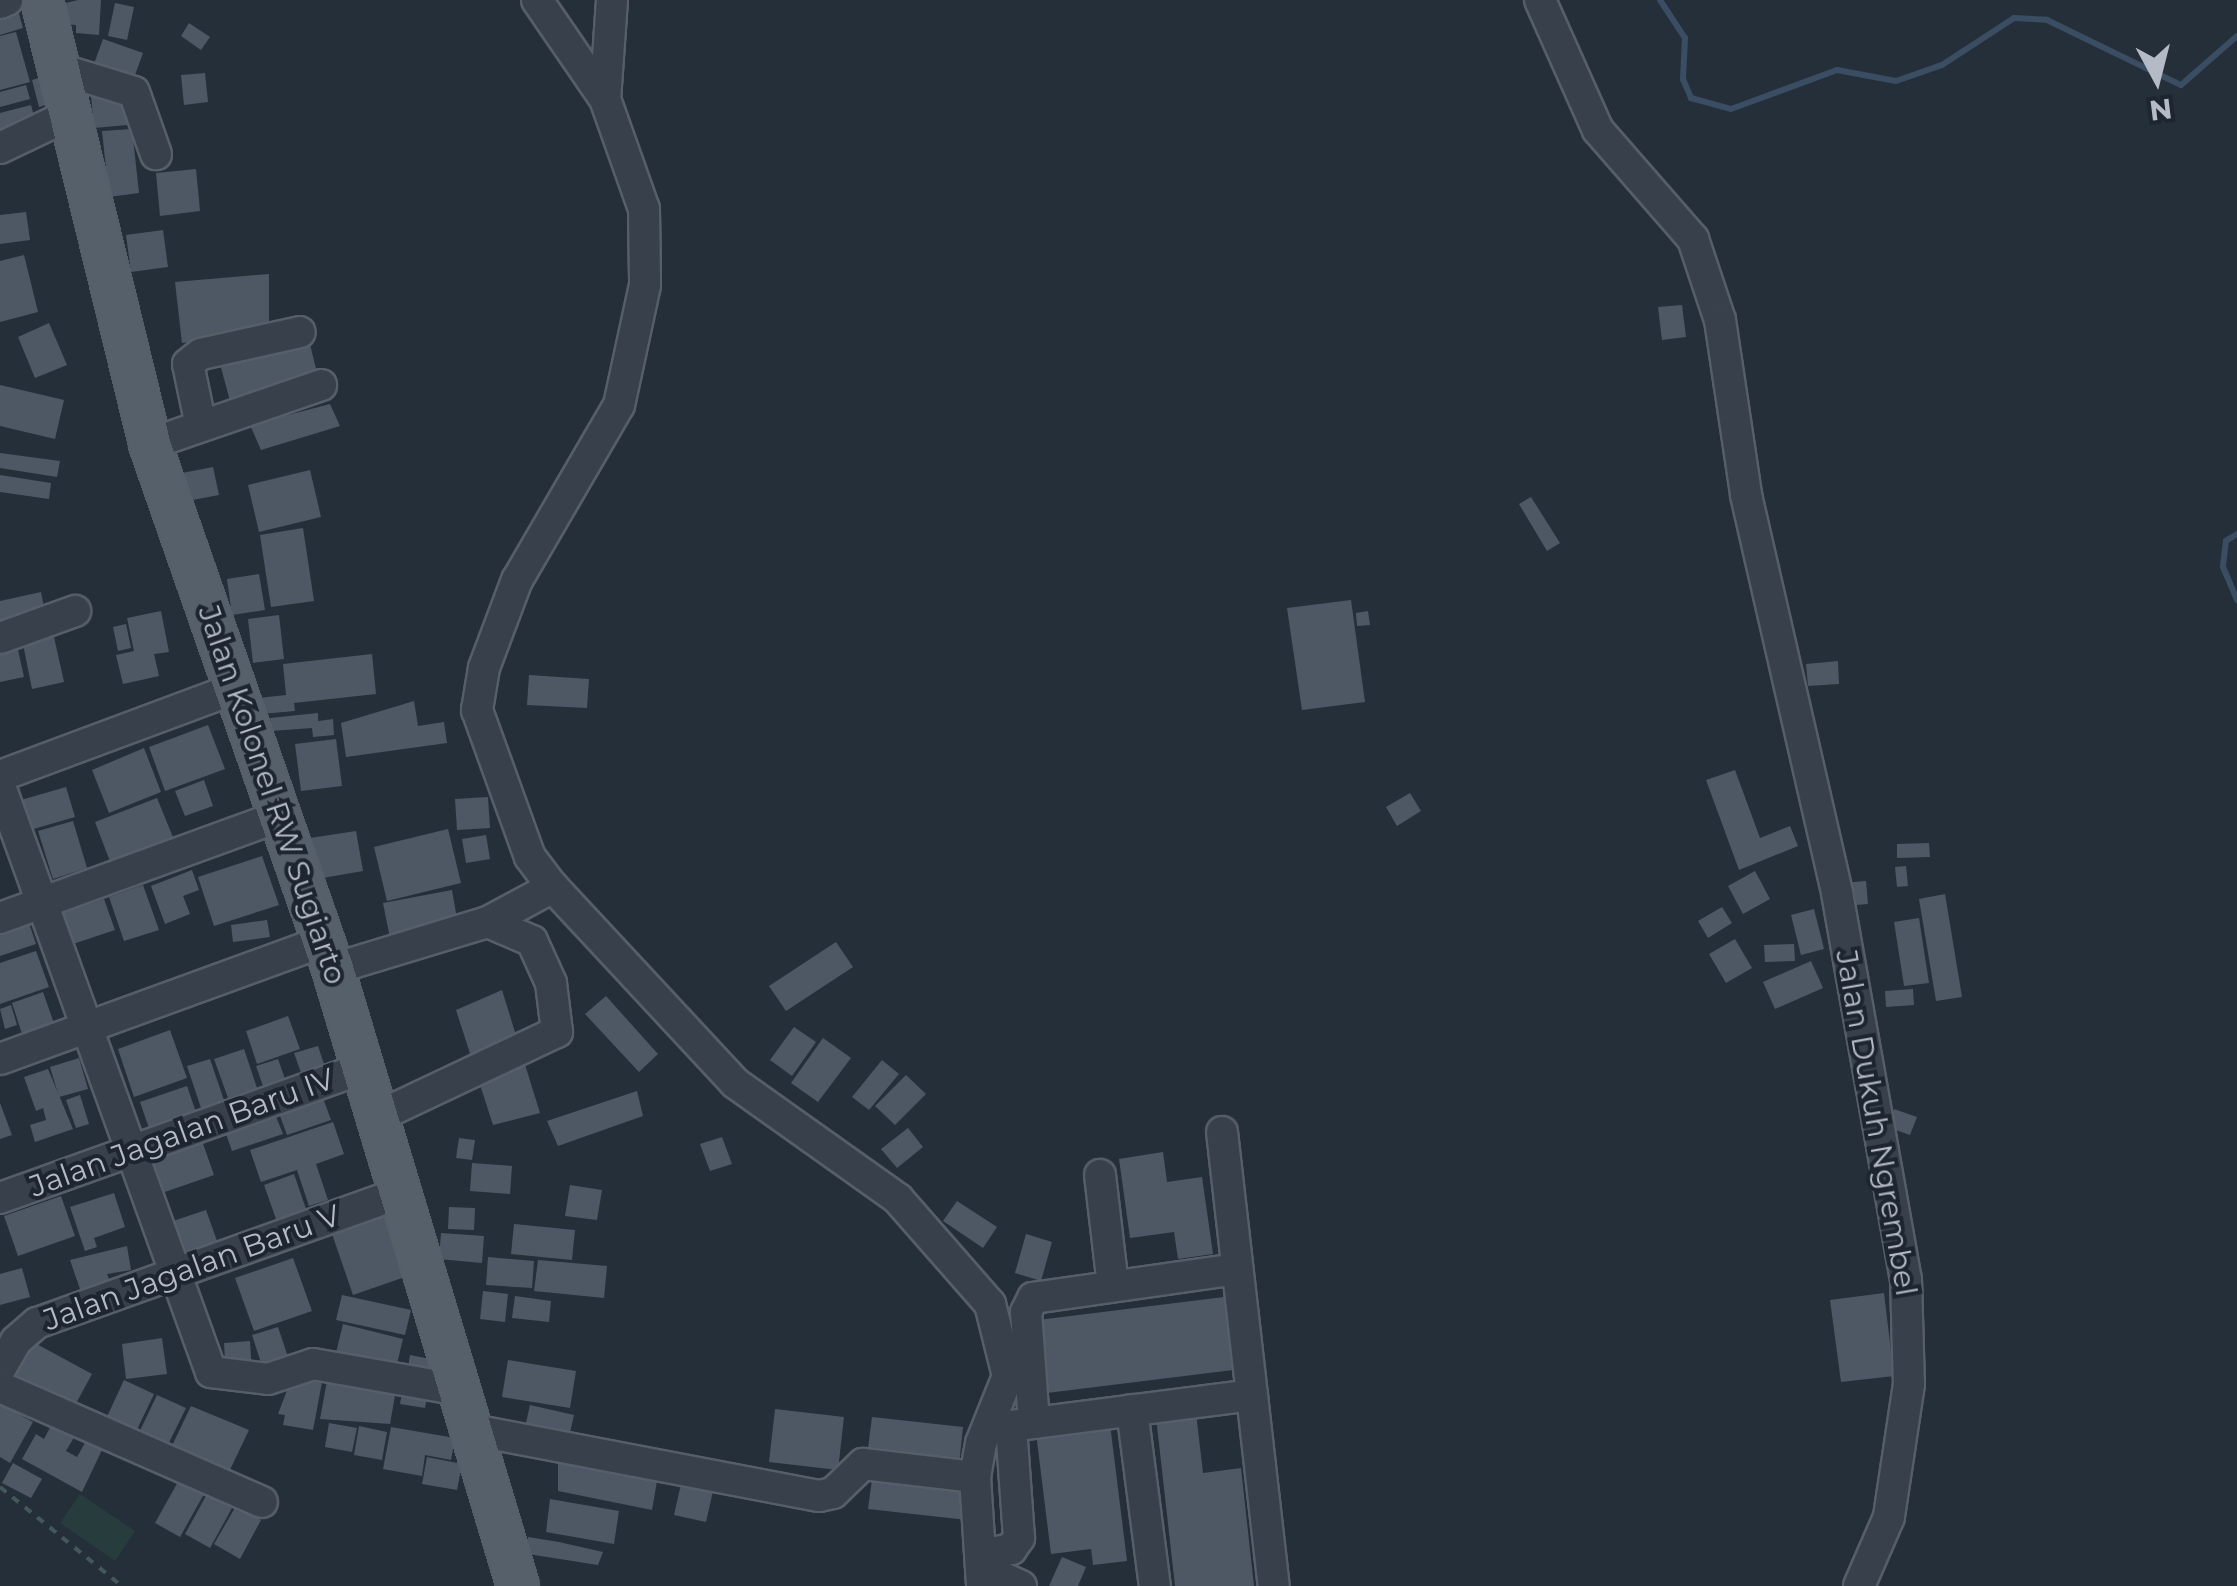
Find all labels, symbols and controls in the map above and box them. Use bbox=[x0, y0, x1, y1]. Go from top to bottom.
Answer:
north arrow bbox=[2107, 30, 2207, 130]
text: N bbox=[2147, 92, 2174, 128]
street label: Jalan Kolonel RW Sugiarto bbox=[190, 601, 354, 989]
street label: Jalan Dukuh Ngrembel bbox=[1828, 947, 1924, 1299]
street label: Jalan Jagalan Baru IV bbox=[25, 1061, 339, 1205]
street label: Jalan Jagalan Baru V bbox=[39, 1198, 345, 1338]

